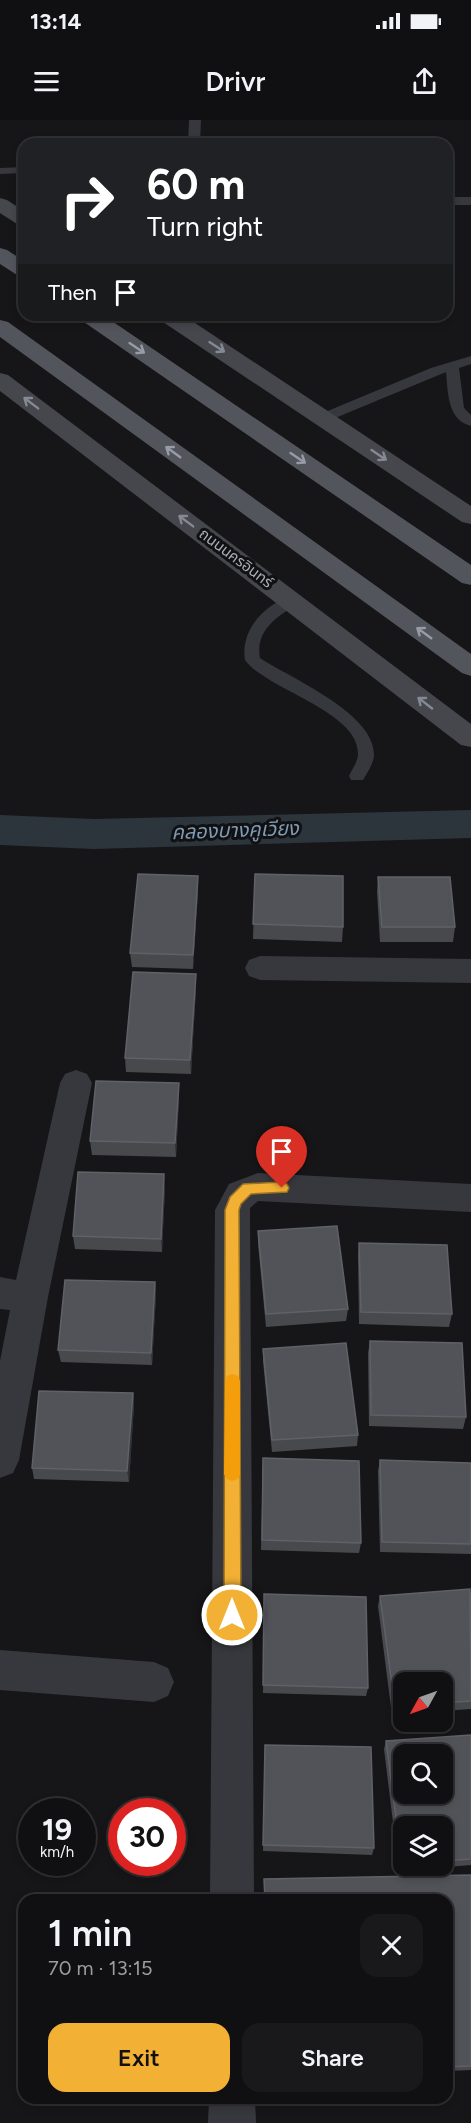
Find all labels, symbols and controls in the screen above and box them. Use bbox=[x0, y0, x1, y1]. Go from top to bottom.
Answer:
text: 13:14 bbox=[30, 8, 81, 35]
icon: menu bbox=[30, 65, 63, 98]
text: Drivr bbox=[206, 65, 265, 98]
icon: share bbox=[408, 65, 441, 98]
text: 60 m bbox=[147, 159, 245, 210]
icon: right bbox=[48, 162, 126, 240]
text: Turn right bbox=[147, 210, 263, 243]
icon: arrive bbox=[109, 276, 142, 309]
text: Then bbox=[48, 279, 97, 306]
one-way arrow bbox=[208, 341, 225, 353]
one-way arrow bbox=[128, 342, 145, 354]
one-way arrow bbox=[23, 397, 39, 409]
one-way arrow bbox=[165, 446, 181, 458]
one-way arrow bbox=[371, 449, 387, 461]
one-way arrow bbox=[289, 452, 306, 464]
one-way arrow bbox=[179, 514, 195, 527]
street label: ถนนนครอินทร์ bbox=[196, 525, 277, 592]
one-way arrow bbox=[416, 627, 432, 639]
one-way arrow bbox=[417, 696, 433, 709]
water label: คลองบางคูเวียง bbox=[171, 816, 300, 845]
pin bbox=[256, 1126, 307, 1188]
icon: arrive bbox=[265, 1135, 298, 1168]
position arrow bbox=[200, 1583, 264, 1647]
north arrow bbox=[393, 1672, 453, 1732]
map controls bbox=[393, 1672, 453, 1876]
button: search bbox=[393, 1744, 453, 1804]
speed limit sign: 30 bbox=[108, 1798, 186, 1876]
text: 19 bbox=[42, 1811, 72, 1848]
button: layers bbox=[393, 1816, 453, 1876]
text: km/h bbox=[40, 1843, 74, 1861]
text: 1 min bbox=[48, 1912, 132, 1955]
button: close bbox=[360, 1914, 423, 1977]
text: 70 m · 13:15 bbox=[48, 1956, 152, 1980]
button: Exit bbox=[48, 2023, 230, 2092]
button: Share bbox=[242, 2023, 423, 2092]

